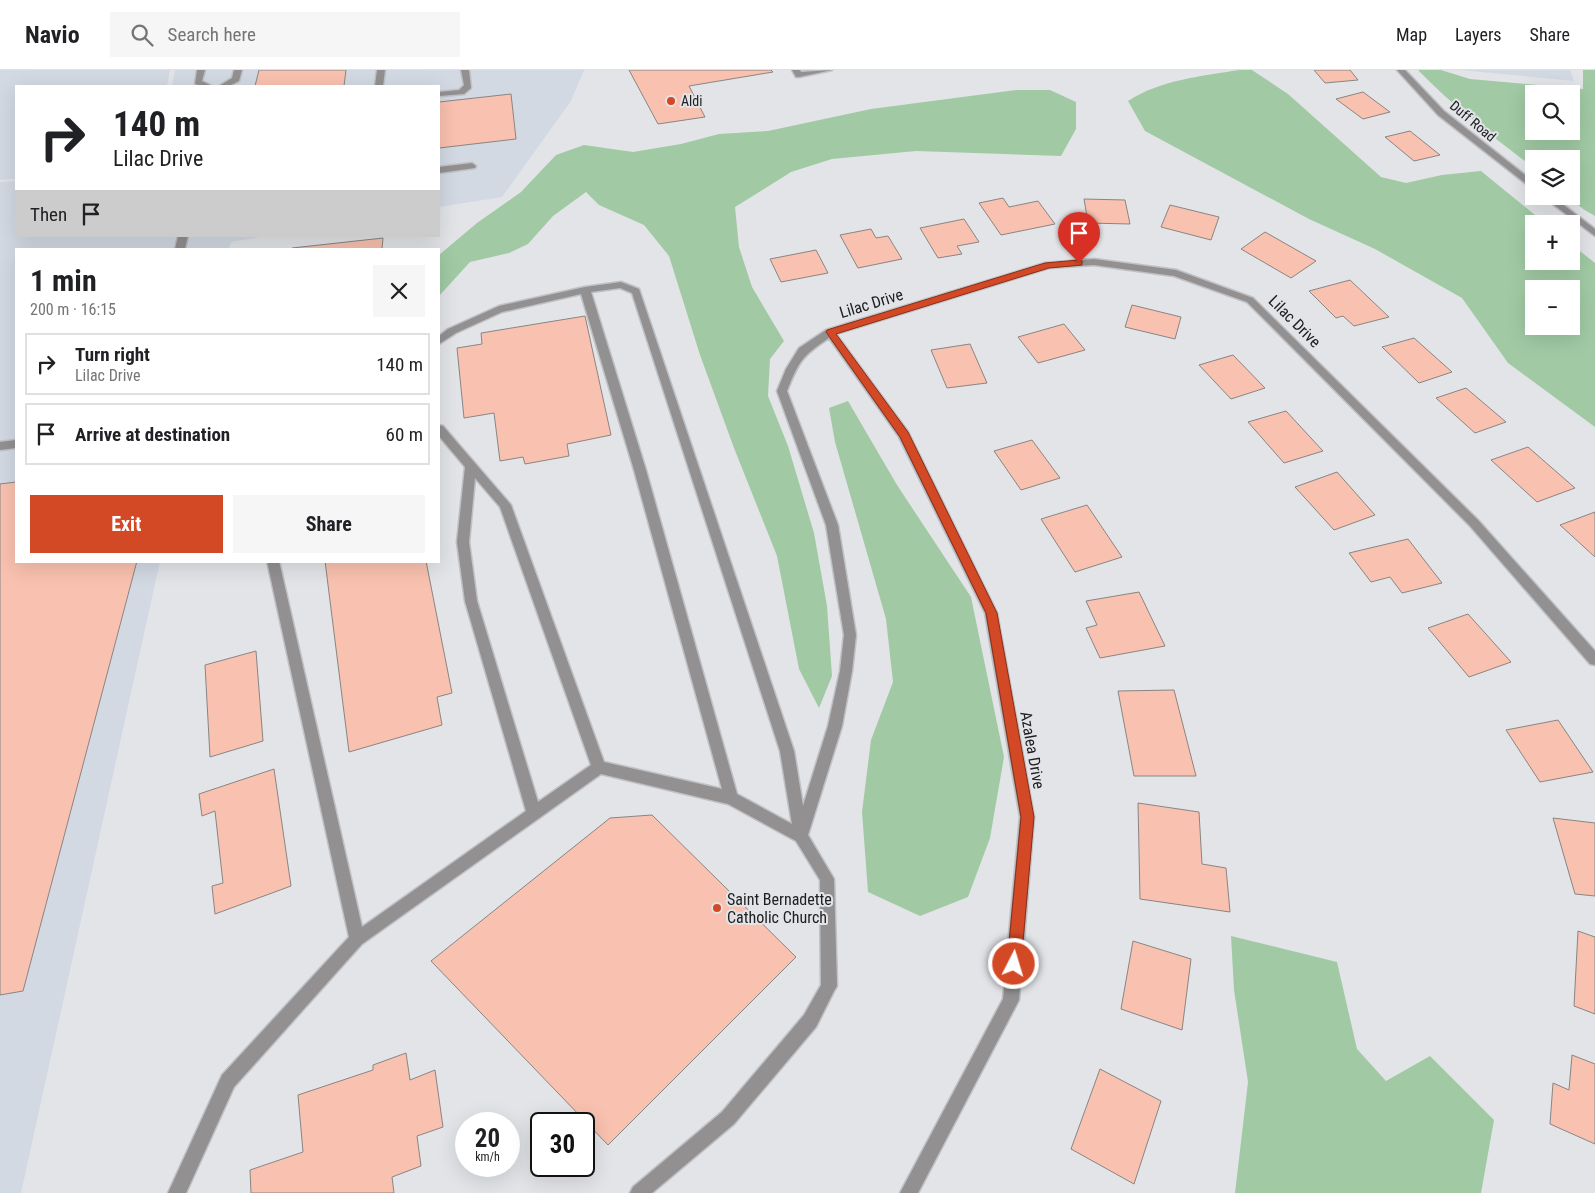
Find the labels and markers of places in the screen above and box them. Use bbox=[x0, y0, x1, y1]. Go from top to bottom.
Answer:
place label: Aldi bbox=[681, 93, 702, 109]
marker: Aldi bbox=[665, 95, 677, 107]
pin bbox=[1058, 212, 1100, 263]
place label: Saint Bernadette Catholic Church bbox=[727, 890, 832, 927]
marker: Saint Bernadette Catholic Church bbox=[711, 902, 723, 914]

